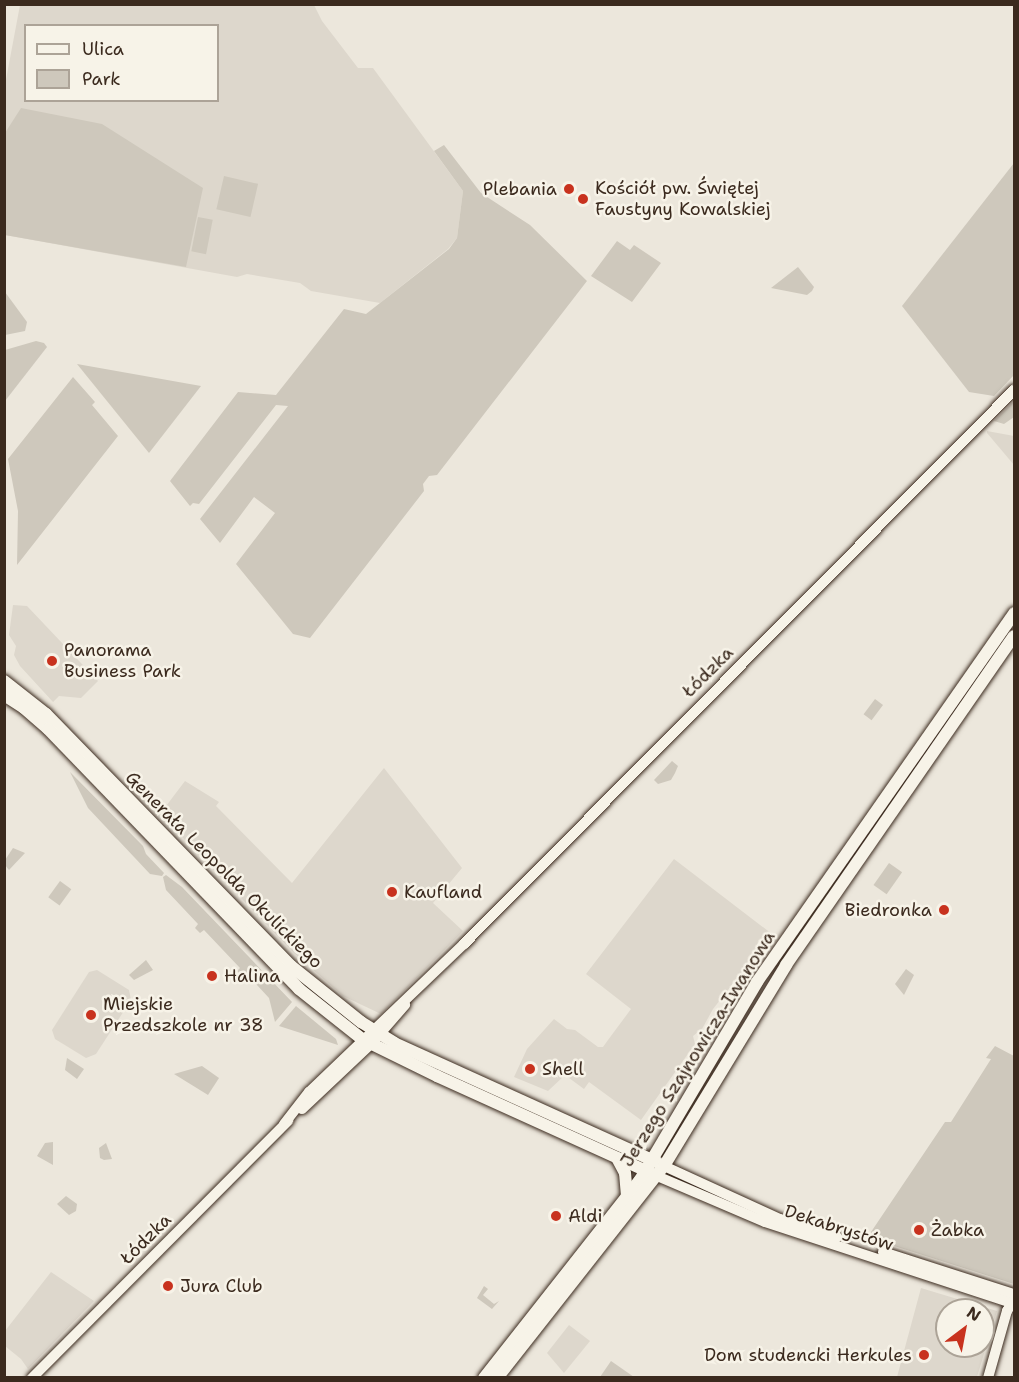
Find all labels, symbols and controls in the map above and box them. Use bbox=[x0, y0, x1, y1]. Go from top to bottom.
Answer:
legend bbox=[24, 24, 219, 102]
text: Ulica bbox=[82, 37, 124, 61]
text: Park bbox=[82, 67, 121, 91]
place label: Plebania bbox=[483, 178, 557, 200]
place label: Kościół pw. Świętej Faustyny Kowalskiej bbox=[595, 178, 770, 220]
marker: Plebania bbox=[562, 182, 576, 196]
marker: Kościół pw. Świętej Faustyny Kowalskiej bbox=[576, 192, 590, 206]
place label: Panorama Business Park bbox=[64, 640, 181, 682]
street label: Łódzka bbox=[678, 642, 738, 702]
marker: Panorama Business Park bbox=[45, 654, 59, 668]
street label: Generała Leopolda Okulickiego bbox=[121, 767, 327, 973]
place label: Kaufland bbox=[404, 881, 482, 903]
marker: Kaufland bbox=[385, 885, 399, 899]
place label: Biedronka bbox=[845, 899, 932, 921]
marker: Biedronka bbox=[937, 903, 951, 917]
street label: Jerzego Szajnowicza-Iwanowa bbox=[616, 927, 780, 1171]
place label: Halina bbox=[224, 965, 280, 987]
marker: Halina bbox=[205, 969, 219, 983]
place label: Miejskie Przedszkole nr 38 bbox=[103, 994, 264, 1036]
marker: Miejskie Przedszkole nr 38 bbox=[84, 1008, 98, 1022]
place label: Shell bbox=[542, 1058, 584, 1080]
marker: Shell bbox=[523, 1062, 537, 1076]
street label: Dekabrystów bbox=[782, 1200, 896, 1256]
place label: Aldi bbox=[568, 1205, 603, 1227]
street label: Łódzka bbox=[116, 1209, 176, 1269]
marker: Aldi bbox=[549, 1209, 563, 1223]
place label: Żabka bbox=[931, 1219, 984, 1241]
marker: Żabka bbox=[912, 1223, 926, 1237]
place label: Jura Club bbox=[180, 1275, 263, 1297]
marker: Jura Club bbox=[161, 1279, 175, 1293]
north arrow bbox=[935, 1298, 995, 1358]
text: N bbox=[963, 1302, 985, 1326]
place label: Dom studencki Herkules bbox=[704, 1344, 912, 1366]
marker: Dom studencki Herkules bbox=[917, 1348, 931, 1362]

